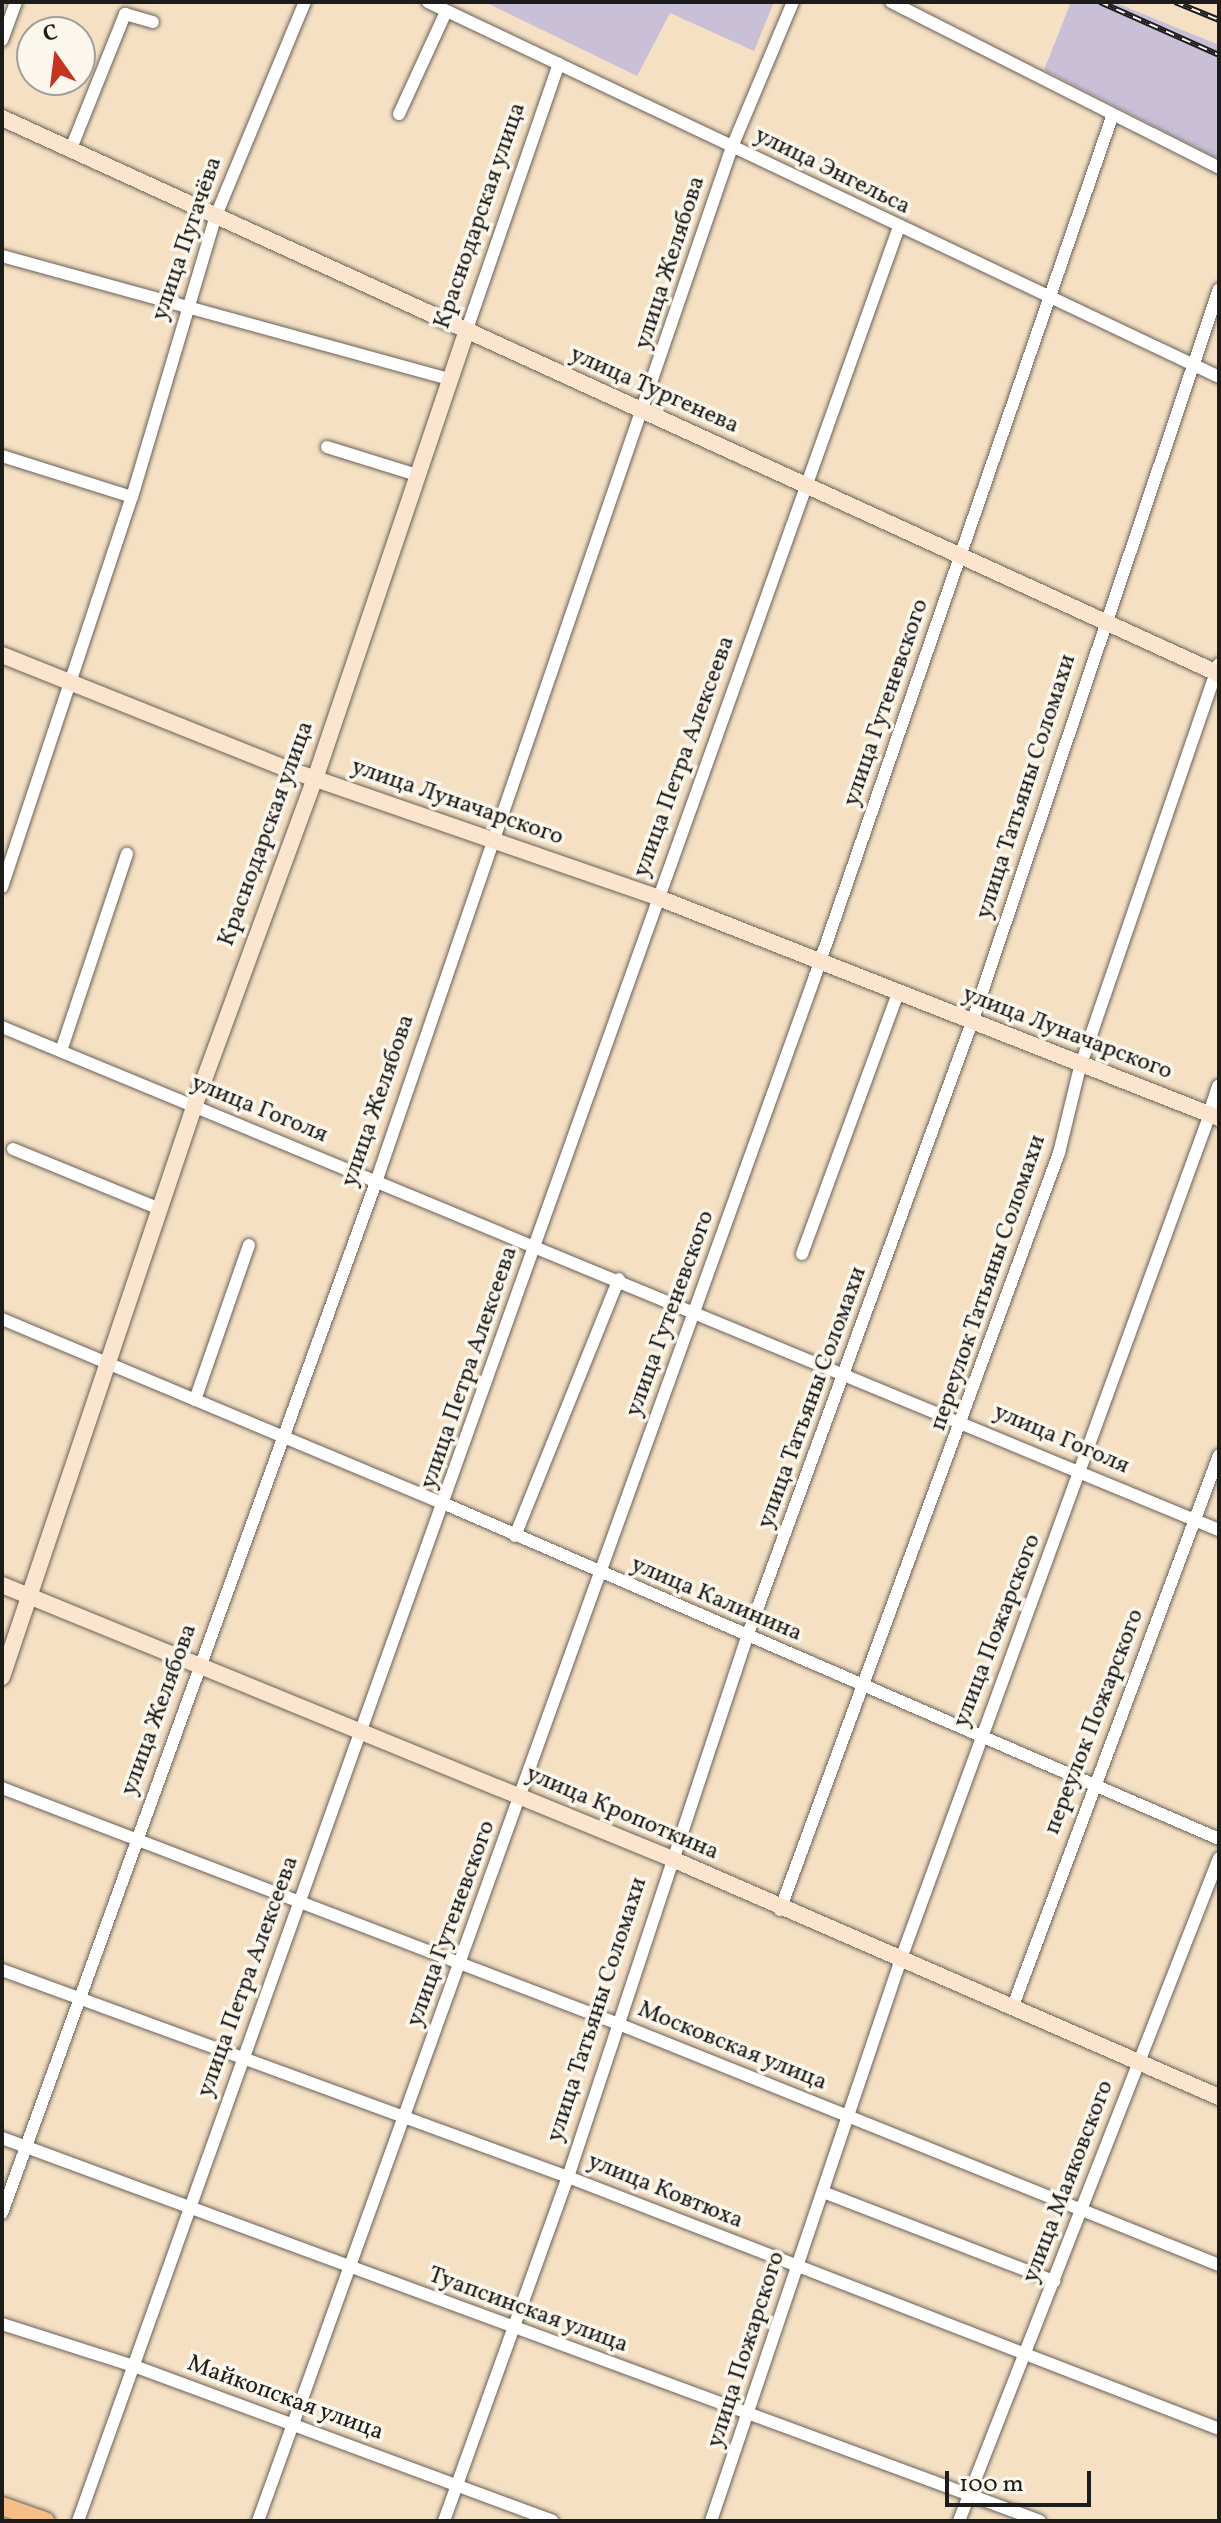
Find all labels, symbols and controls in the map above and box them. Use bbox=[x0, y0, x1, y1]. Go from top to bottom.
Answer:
north arrow bbox=[16, 16, 96, 96]
text: С bbox=[40, 17, 61, 51]
street label: Краснодарская улица bbox=[429, 99, 533, 333]
street label: улица Энгельса bbox=[749, 122, 915, 222]
street label: улица Пугачёва bbox=[146, 153, 230, 325]
street label: улица Желябова bbox=[629, 173, 713, 353]
street label: улица Тургенева bbox=[565, 341, 743, 441]
street label: улица Гутеневского bbox=[838, 595, 936, 811]
street label: улица Петра Алексеева bbox=[628, 632, 742, 882]
street label: улица Татьяны Соломахи bbox=[970, 651, 1084, 923]
street label: Краснодарская улица bbox=[213, 717, 321, 951]
street label: улица Луначарского bbox=[347, 753, 567, 853]
street label: улица Луначарского bbox=[958, 981, 1176, 1087]
street label: улица Желябова bbox=[336, 1011, 422, 1191]
street label: улица Гоголя bbox=[186, 1070, 332, 1150]
street label: переулок Татьяны Соломахи bbox=[925, 1131, 1053, 1435]
street label: улица Гутеневского bbox=[620, 1207, 722, 1421]
street label: улица Петра Алексеева bbox=[415, 1243, 525, 1493]
street label: улица Татьяны Соломахи bbox=[752, 1263, 874, 1533]
street label: улица Гоголя bbox=[989, 1398, 1133, 1482]
street label: улица Пожарского bbox=[948, 1530, 1048, 1732]
street label: улица Калинина bbox=[626, 1551, 806, 1649]
street label: переулок Пожарского bbox=[1039, 1605, 1151, 1839]
street label: улица Желябова bbox=[116, 1620, 204, 1800]
street label: улица Кропоткина bbox=[521, 1760, 723, 1868]
street label: улица Гутеневского bbox=[401, 1817, 503, 2031]
street label: улица Петра Алексеева bbox=[192, 1852, 306, 2102]
street label: улица Татьяны Соломахи bbox=[541, 1874, 655, 2146]
street label: Московская улица bbox=[633, 1996, 831, 2098]
street label: улица Маяковского bbox=[1017, 2077, 1121, 2287]
street label: улица Ковтюха bbox=[583, 2148, 747, 2236]
street label: улица Пожарского bbox=[702, 2248, 792, 2452]
street label: Туапсинская улица bbox=[424, 2261, 632, 2361]
street label: Майкопская улица bbox=[183, 2350, 387, 2448]
scale bar bbox=[949, 2455, 1095, 2505]
text: 100 m bbox=[959, 2468, 1024, 2502]

